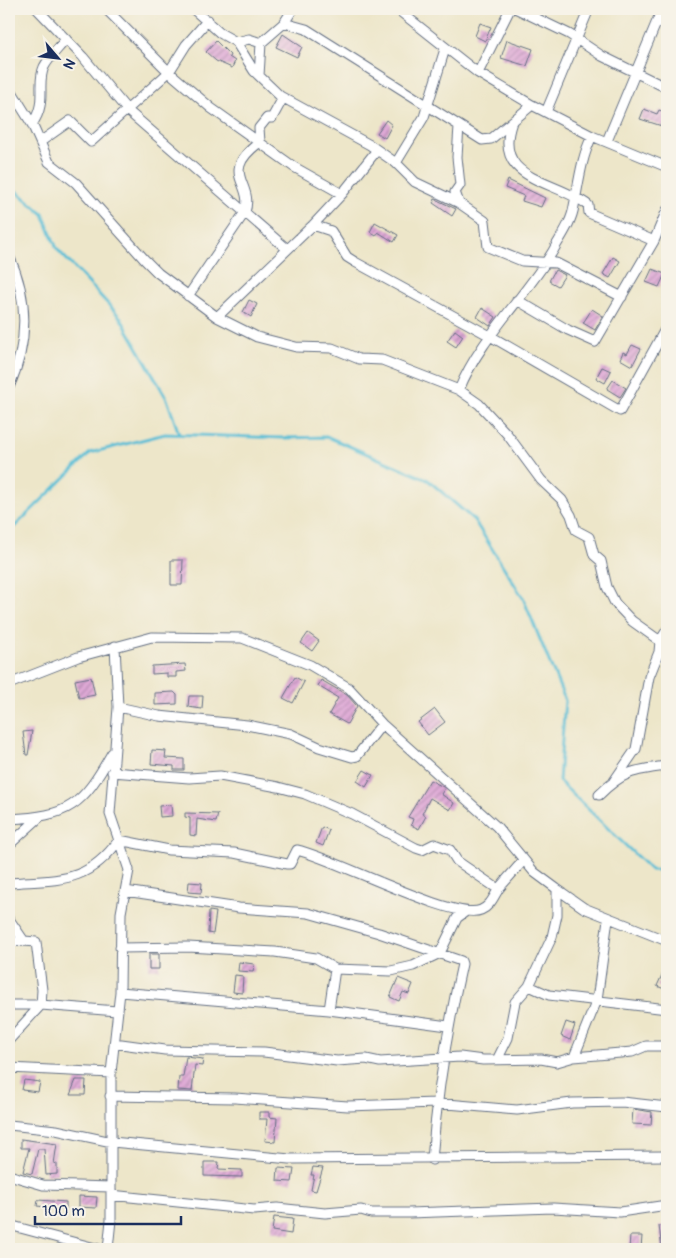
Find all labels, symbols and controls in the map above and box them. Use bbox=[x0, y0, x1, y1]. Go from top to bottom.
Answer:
north arrow bbox=[32, 32, 82, 82]
text: N bbox=[59, 56, 79, 72]
scale bar bbox=[35, 1193, 181, 1225]
text: 100 m bbox=[42, 1202, 85, 1221]

